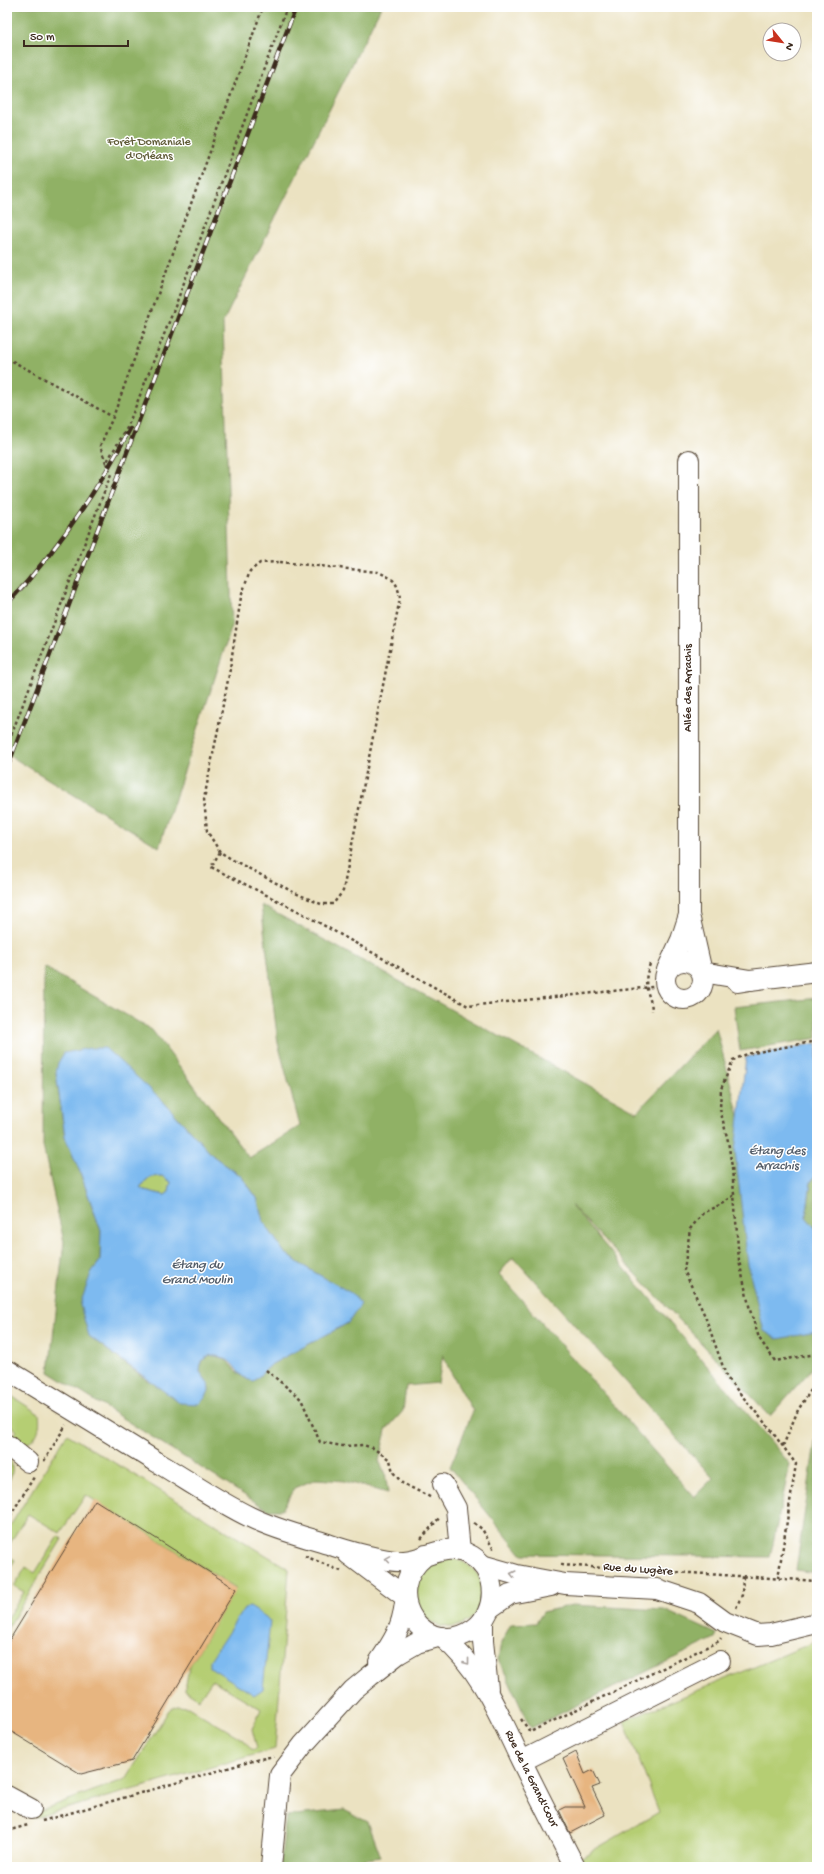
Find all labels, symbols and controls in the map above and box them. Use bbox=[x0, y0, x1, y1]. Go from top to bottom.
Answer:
scale bar bbox=[24, 22, 128, 48]
north arrow bbox=[762, 22, 802, 62]
text: 50 m bbox=[30, 31, 55, 45]
text: N bbox=[782, 40, 796, 52]
park label: Forêt Domaniale d'Orléans bbox=[106, 136, 192, 164]
street label: Allée des Arrachis bbox=[682, 643, 696, 732]
water label: Étang des Arrachis bbox=[749, 1144, 806, 1174]
water label: Étang du Grand Moulin bbox=[162, 1258, 233, 1288]
one-way arrow bbox=[385, 1555, 391, 1564]
street label: Rue du Lugère bbox=[603, 1561, 674, 1579]
one-way arrow bbox=[510, 1571, 516, 1579]
one-way arrow bbox=[462, 1657, 469, 1664]
street label: Rue de la Grand'Cour bbox=[501, 1728, 561, 1831]

